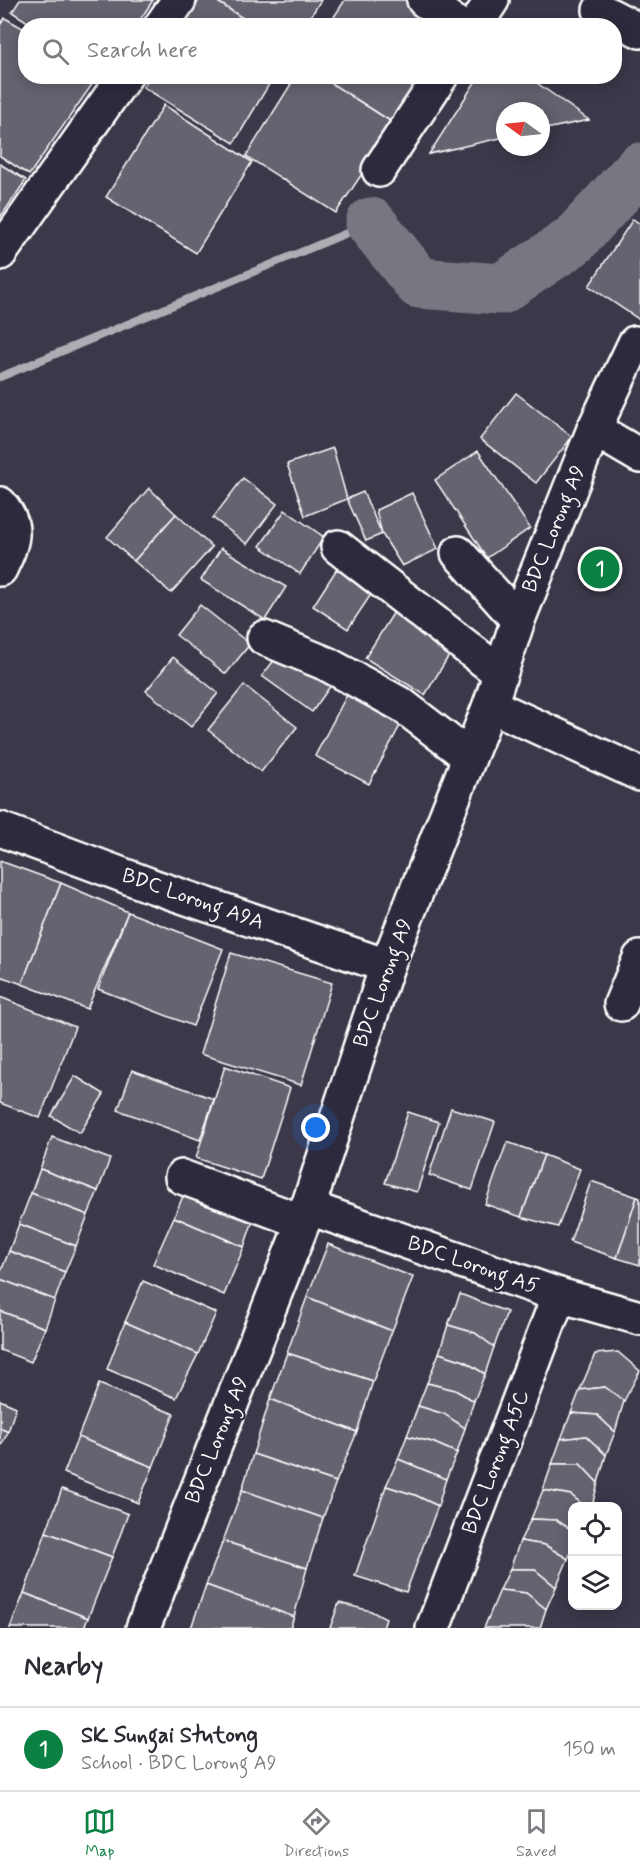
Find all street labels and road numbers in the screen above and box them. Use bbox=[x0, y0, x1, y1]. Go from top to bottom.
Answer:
street label: BDC Lorong A9 bbox=[516, 461, 594, 598]
street label: BDC Lorong A9A bbox=[118, 862, 268, 938]
street label: BDC Lorong A9 bbox=[347, 915, 421, 1052]
street label: BDC Lorong A5 bbox=[403, 1229, 542, 1302]
street label: BDC Lorong A9 bbox=[179, 1372, 257, 1509]
street label: BDC Lorong A5C bbox=[456, 1386, 538, 1539]

